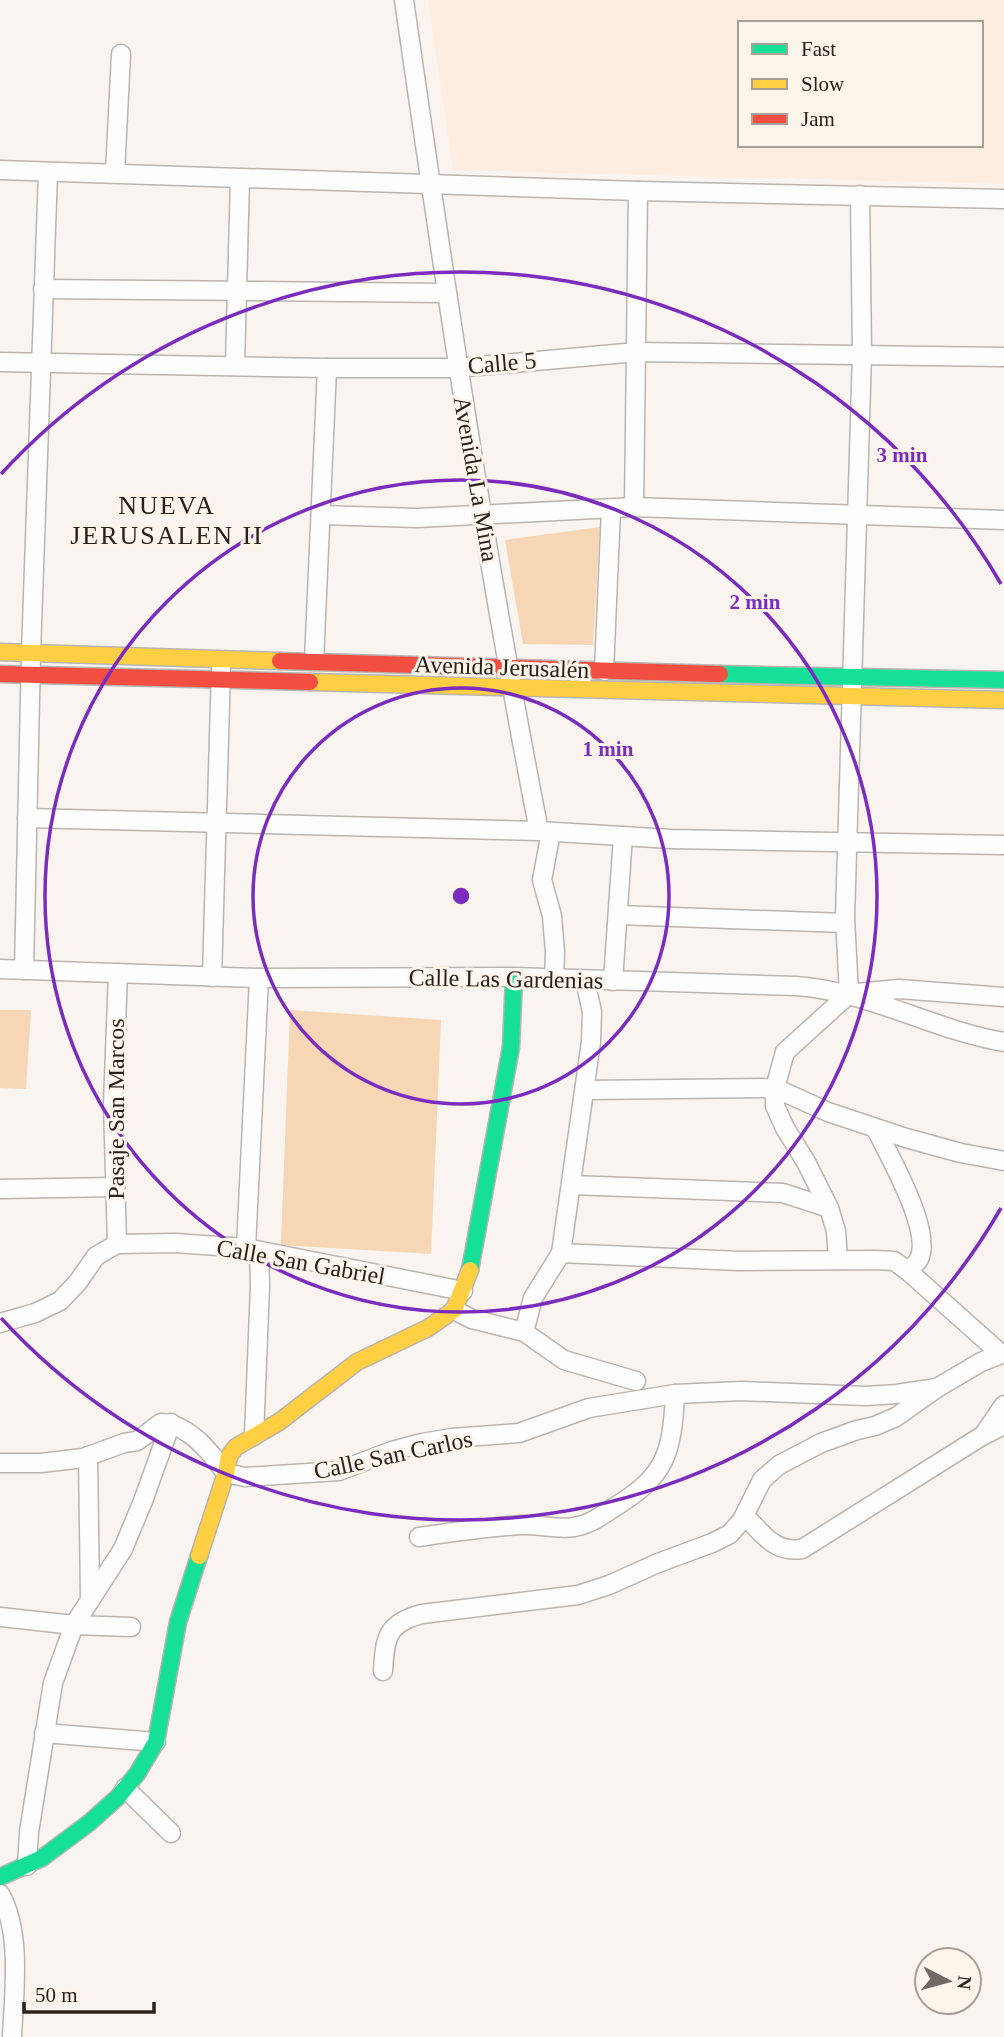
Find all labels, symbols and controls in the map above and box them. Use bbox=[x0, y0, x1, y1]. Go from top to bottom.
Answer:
legend bbox=[738, 21, 983, 147]
text: Fast bbox=[801, 37, 836, 61]
text: Slow bbox=[801, 72, 845, 96]
text: Jam bbox=[801, 107, 835, 131]
street label: Calle 5 bbox=[467, 347, 537, 379]
street label: Avenida La Mina bbox=[449, 394, 503, 564]
text: 3 min bbox=[877, 443, 928, 467]
district label: NUEVA JERUSALEN II bbox=[70, 491, 264, 550]
text: 2 min bbox=[730, 590, 781, 614]
street label: Avenida Jerusalén bbox=[414, 651, 590, 683]
text: 1 min bbox=[583, 737, 634, 761]
centre of rings bbox=[449, 884, 473, 908]
street label: Calle Las Gardenias bbox=[408, 964, 604, 994]
street label: Pasaje San Marcos bbox=[103, 1018, 129, 1200]
street label: Calle San Gabriel bbox=[215, 1234, 388, 1290]
street label: Calle San Carlos bbox=[311, 1426, 475, 1484]
north arrow bbox=[913, 1946, 983, 2016]
scale bar bbox=[24, 1970, 154, 2014]
text: N bbox=[953, 1975, 976, 1991]
text: 50 m bbox=[35, 1983, 78, 2007]

